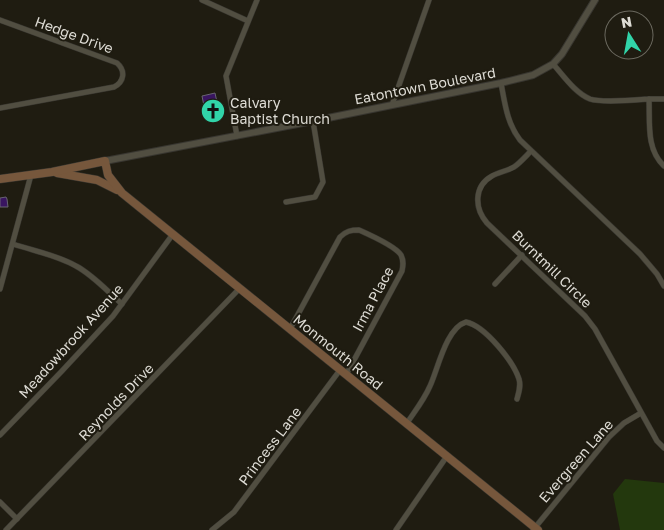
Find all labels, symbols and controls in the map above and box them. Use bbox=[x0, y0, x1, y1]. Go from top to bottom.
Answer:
north arrow bbox=[604, 10, 654, 60]
street label: Hedge Drive bbox=[33, 12, 116, 57]
text: N bbox=[620, 12, 633, 31]
street label: Eatontown Boulevard bbox=[353, 63, 497, 108]
place label: Calvary Baptist Church bbox=[230, 94, 330, 127]
church icon: Calvary Baptist Church bbox=[200, 98, 226, 124]
street label: Burntmill Circle bbox=[509, 226, 596, 311]
street label: Irma Place bbox=[348, 263, 397, 334]
street label: Meadowbrook Avenue bbox=[15, 280, 126, 401]
street label: Monmouth Road bbox=[290, 310, 387, 393]
street label: Reynolds Drive bbox=[75, 360, 157, 444]
street label: Princess Lane bbox=[235, 403, 305, 488]
street label: Evergreen Lane bbox=[535, 416, 616, 506]

